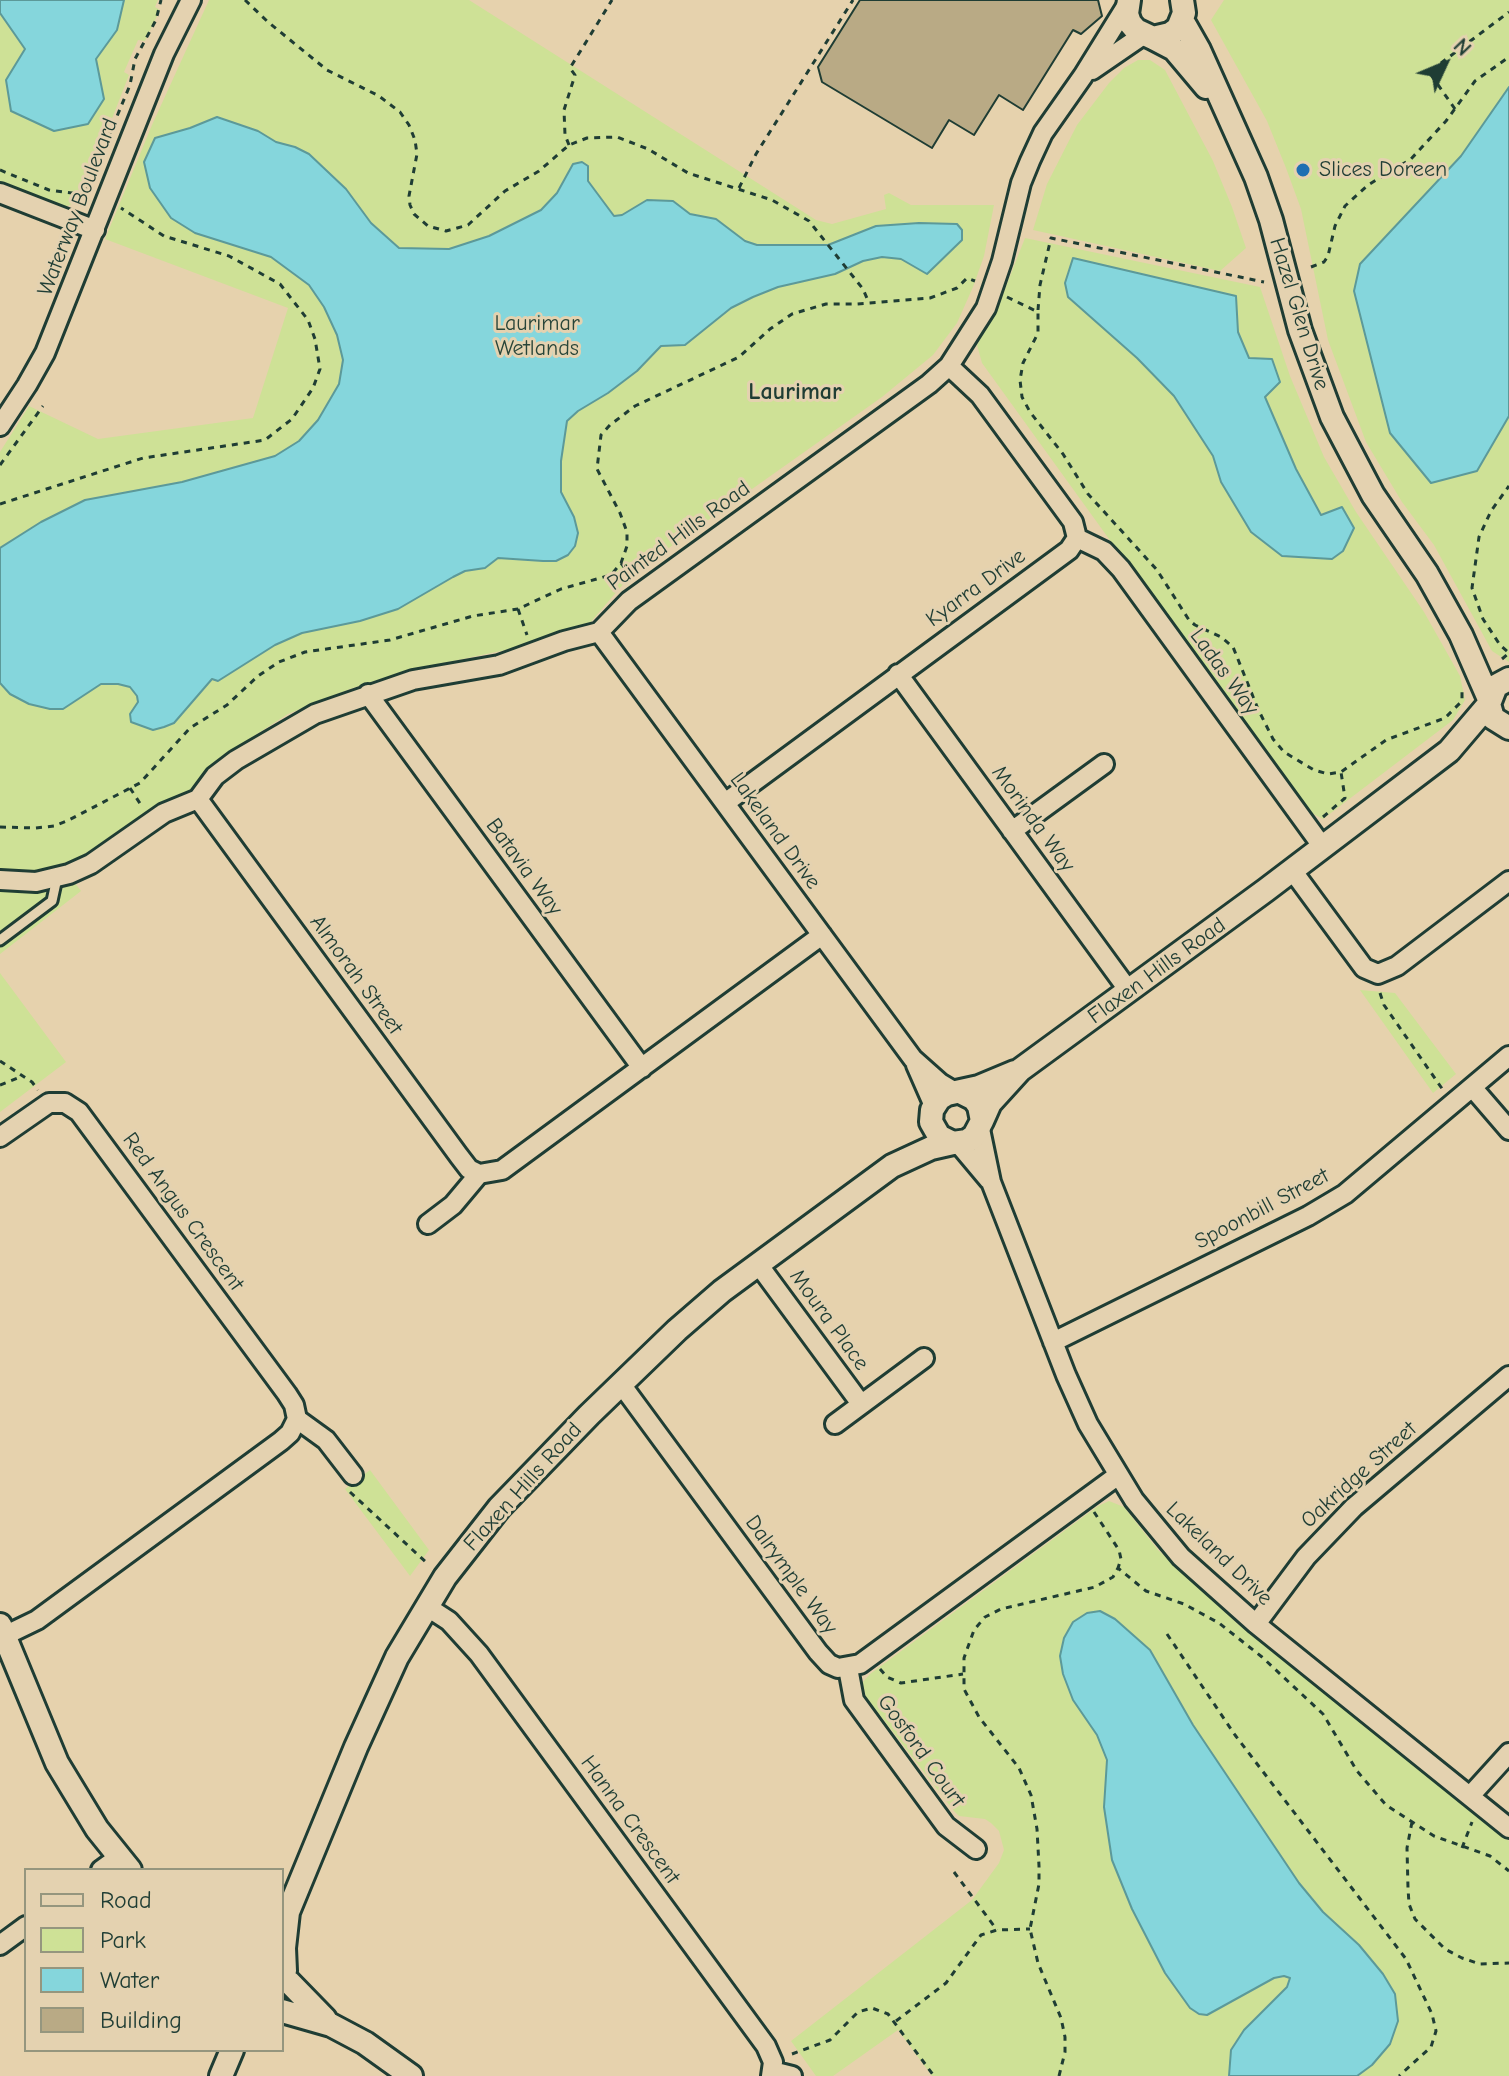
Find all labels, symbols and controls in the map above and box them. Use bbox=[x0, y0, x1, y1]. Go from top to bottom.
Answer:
north arrow bbox=[1405, 24, 1485, 104]
text: N bbox=[1448, 33, 1477, 62]
street label: Waterway Boulevard bbox=[32, 115, 124, 299]
place label: Slices Doreen bbox=[1319, 157, 1447, 183]
marker: Slices Doreen bbox=[1294, 161, 1312, 179]
street label: Hazel Glen Drive bbox=[1263, 235, 1335, 393]
park label: Laurimar Wetlands bbox=[494, 311, 580, 362]
district label: Laurimar bbox=[748, 378, 842, 406]
street label: Painted Hills Road bbox=[602, 475, 756, 597]
street label: Kyarra Drive bbox=[921, 543, 1031, 633]
street label: Ladas Way bbox=[1184, 624, 1264, 720]
street label: Morinda Way bbox=[986, 761, 1080, 877]
street label: Lakeland Drive bbox=[724, 767, 826, 895]
street label: Batavia Way bbox=[480, 813, 568, 921]
street label: Almorah Street bbox=[304, 910, 408, 1040]
street label: Flaxen Hills Road bbox=[1083, 912, 1231, 1030]
street label: Red Angus Crescent bbox=[117, 1128, 249, 1296]
street label: Spoonbill Street bbox=[1190, 1163, 1334, 1255]
street label: Moura Place bbox=[784, 1264, 874, 1376]
street label: Oakridge Street bbox=[1296, 1416, 1422, 1534]
street label: Flaxen Hills Road bbox=[458, 1417, 588, 1557]
street label: Lakeland Drive bbox=[1160, 1497, 1278, 1611]
street label: Dalrymple Way bbox=[739, 1510, 843, 1640]
street label: Gosford Court bbox=[871, 1690, 971, 1812]
street label: Hanna Crescent bbox=[575, 1751, 685, 1889]
legend bbox=[24, 1868, 284, 2052]
text: Road bbox=[100, 1886, 152, 1914]
text: Park bbox=[100, 1926, 146, 1954]
text: Water bbox=[100, 1966, 159, 1994]
text: Building bbox=[100, 2006, 182, 2034]

